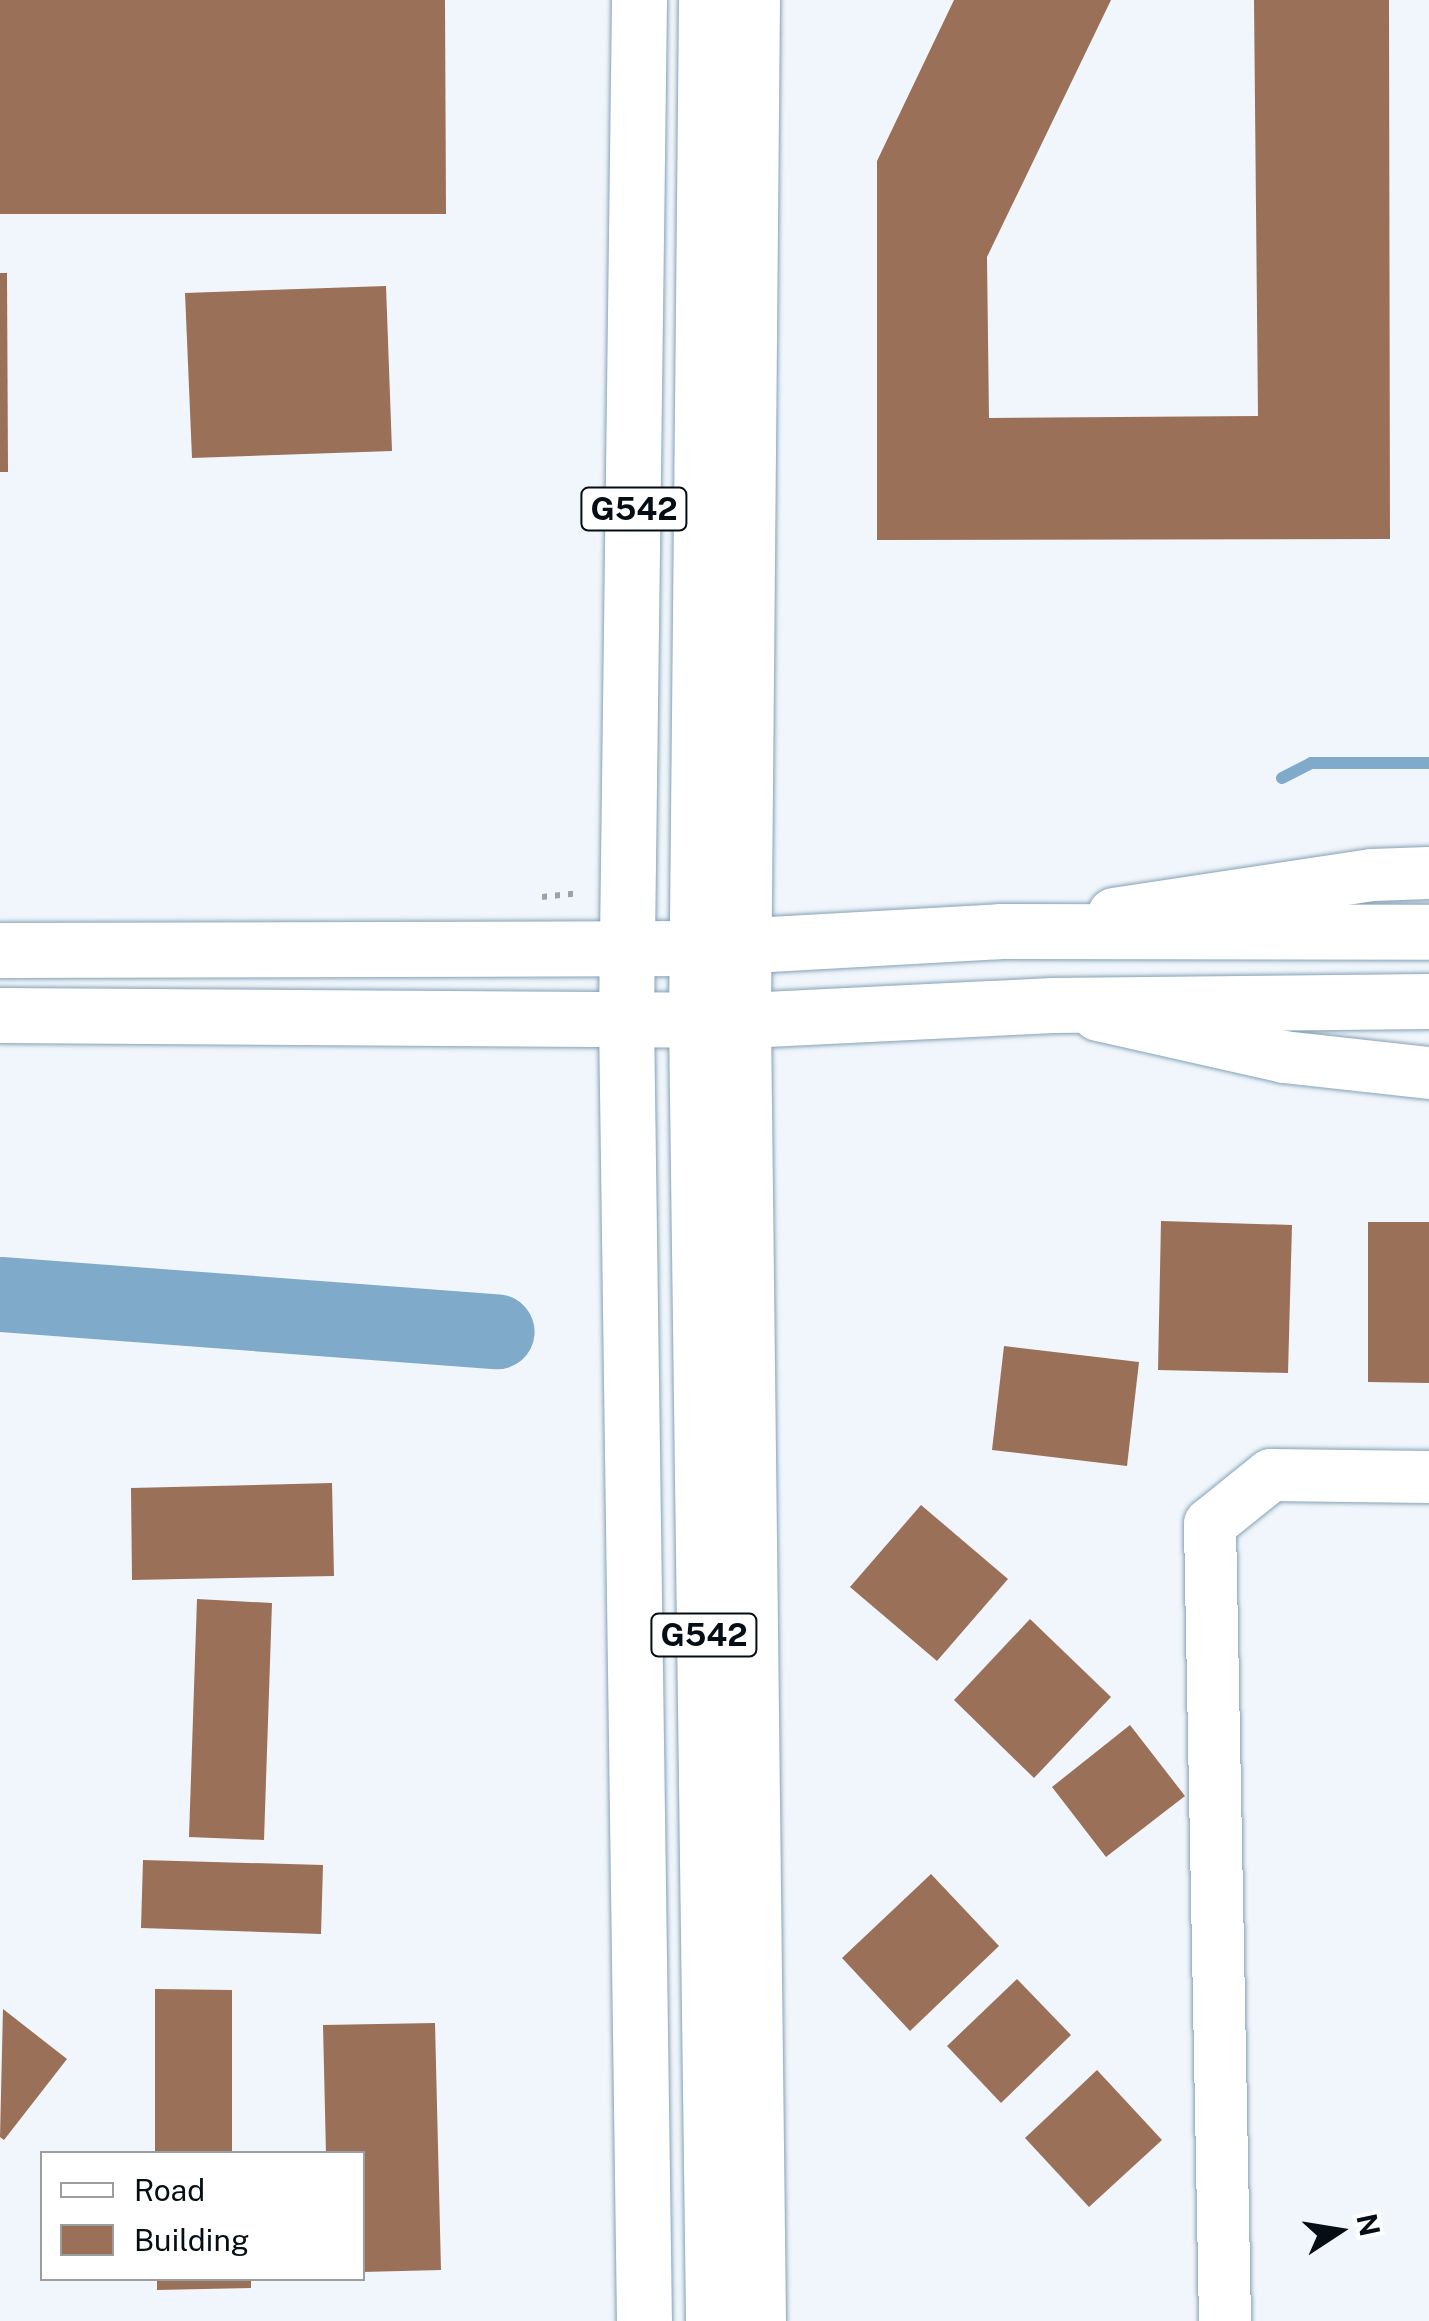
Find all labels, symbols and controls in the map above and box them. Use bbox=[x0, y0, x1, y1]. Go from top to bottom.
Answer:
road number: G542 bbox=[579, 482, 689, 536]
road number: G542 bbox=[649, 1608, 759, 1662]
legend bbox=[40, 2151, 365, 2281]
text: Road bbox=[134, 2172, 205, 2208]
north arrow bbox=[1289, 2181, 1389, 2281]
text: N bbox=[1350, 2211, 1387, 2239]
text: Building bbox=[134, 2222, 249, 2258]

